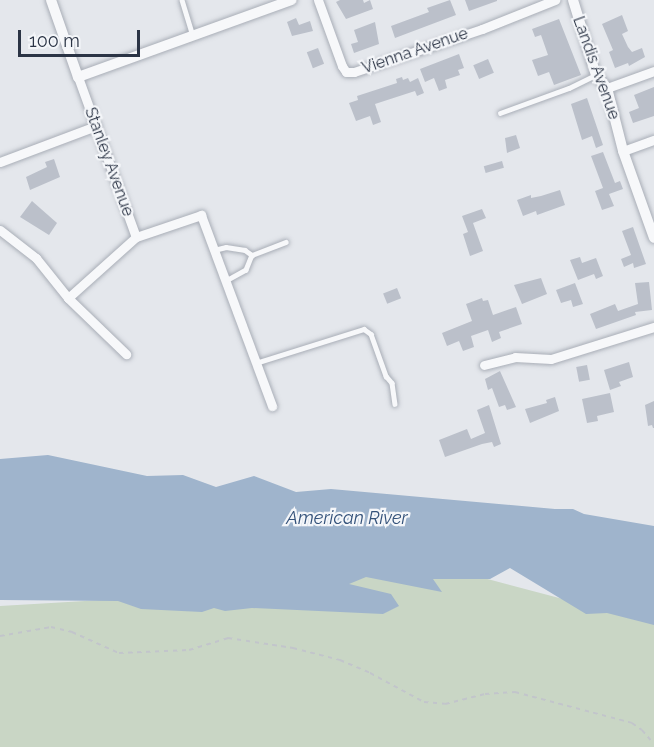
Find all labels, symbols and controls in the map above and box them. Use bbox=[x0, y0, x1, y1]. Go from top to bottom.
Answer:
street label: Landis Avenue bbox=[568, 14, 624, 122]
scale bar bbox=[21, 18, 142, 56]
street label: Vienna Avenue bbox=[359, 24, 471, 78]
text: 100 m bbox=[29, 30, 80, 51]
street label: Stanley Avenue bbox=[80, 105, 138, 219]
water label: American River bbox=[286, 507, 408, 529]

